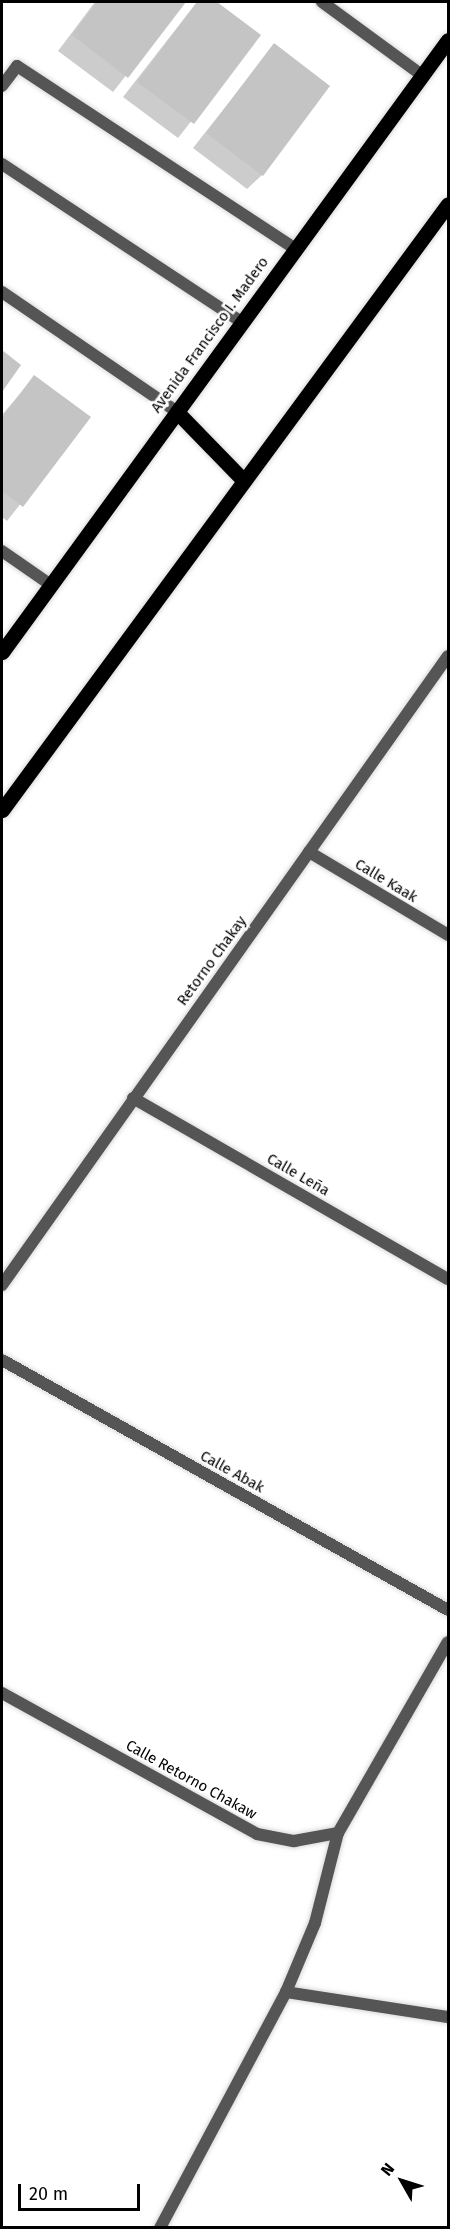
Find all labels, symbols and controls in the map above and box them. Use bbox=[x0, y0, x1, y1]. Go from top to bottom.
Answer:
street label: Avenida Francisco I. Madero bbox=[147, 254, 273, 416]
street label: Calle Kaak bbox=[351, 855, 421, 907]
street label: Retorno Chakay bbox=[173, 913, 251, 1009]
street label: Calle Leña bbox=[263, 1150, 333, 1200]
street label: Calle Abak bbox=[197, 1447, 267, 1497]
street label: Calle Retorno Chakaw bbox=[122, 1737, 260, 1823]
north arrow bbox=[372, 2151, 432, 2211]
text: N bbox=[377, 2159, 398, 2179]
scale bar bbox=[21, 2172, 142, 2210]
text: 20 m bbox=[29, 2183, 68, 2205]

